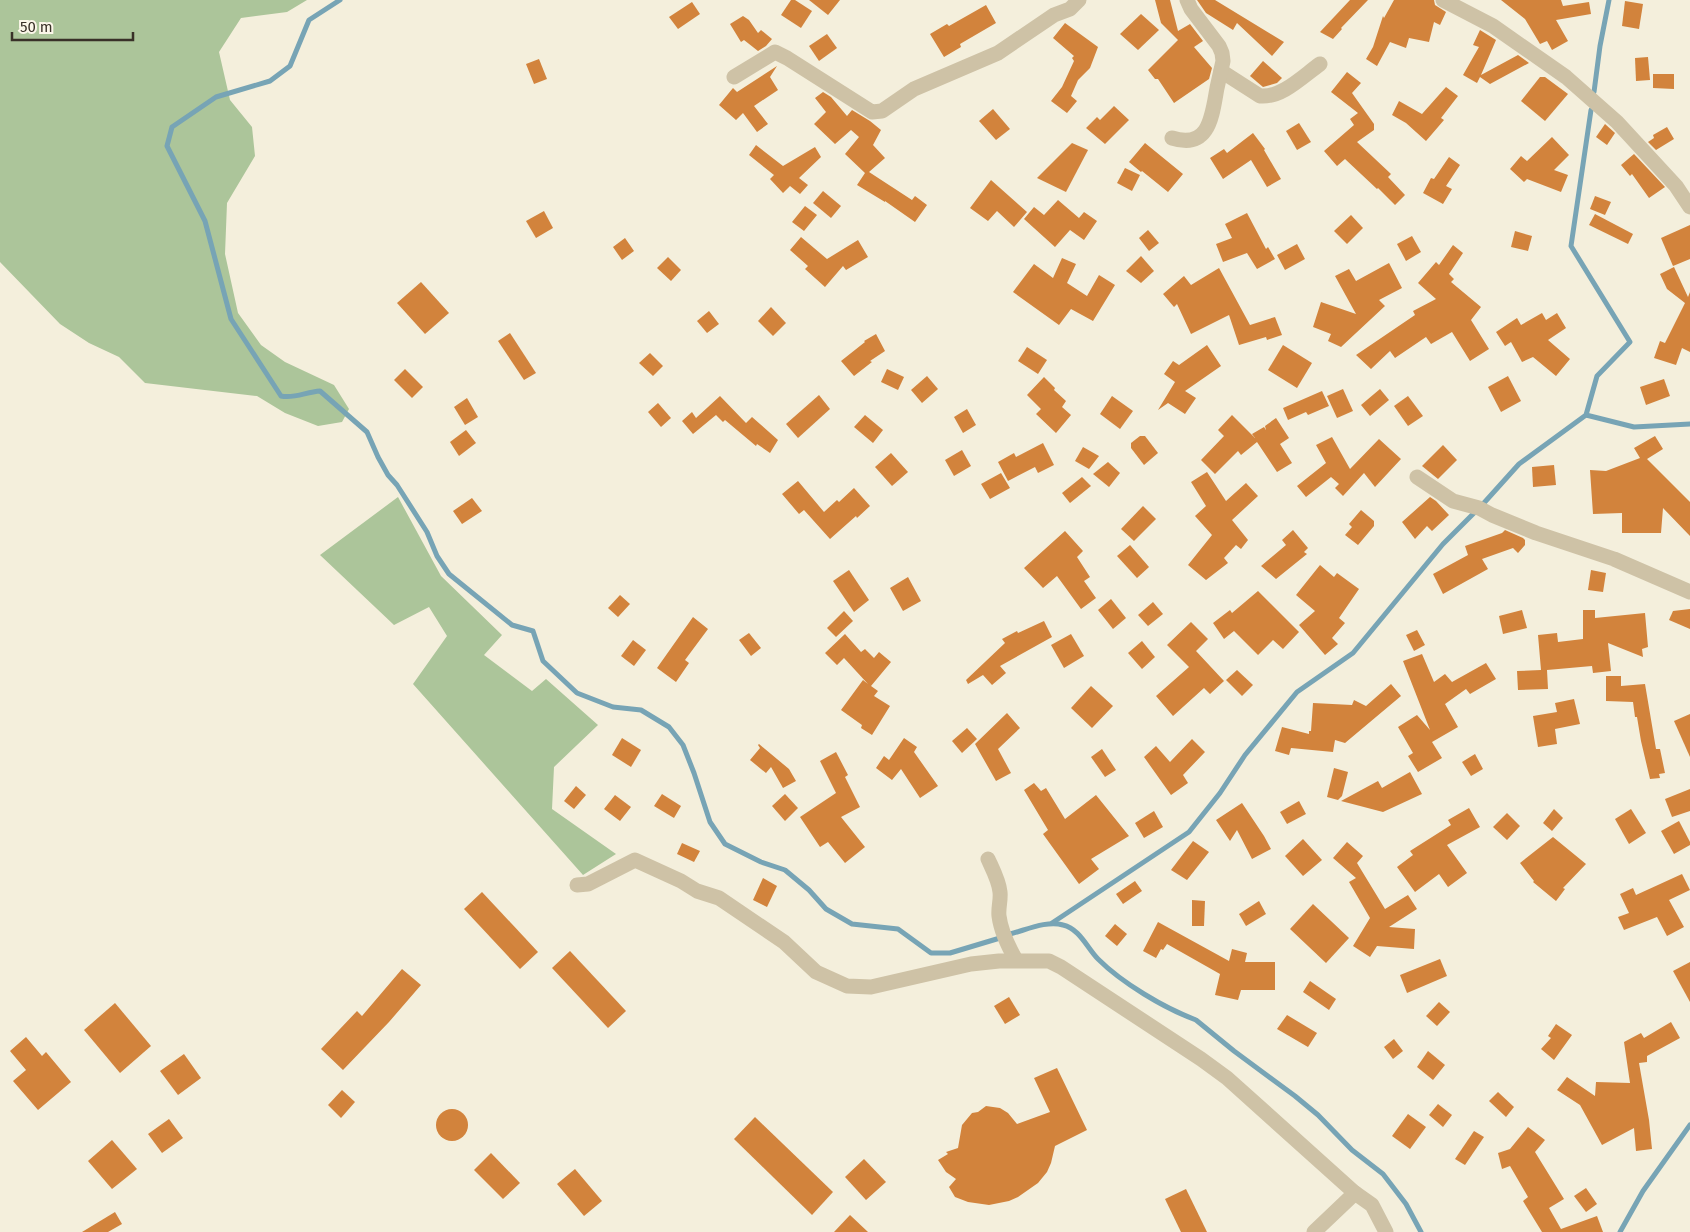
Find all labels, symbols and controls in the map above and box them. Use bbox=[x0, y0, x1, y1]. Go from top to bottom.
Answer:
scale bar bbox=[12, 10, 134, 42]
text: 50 m bbox=[20, 18, 53, 36]

